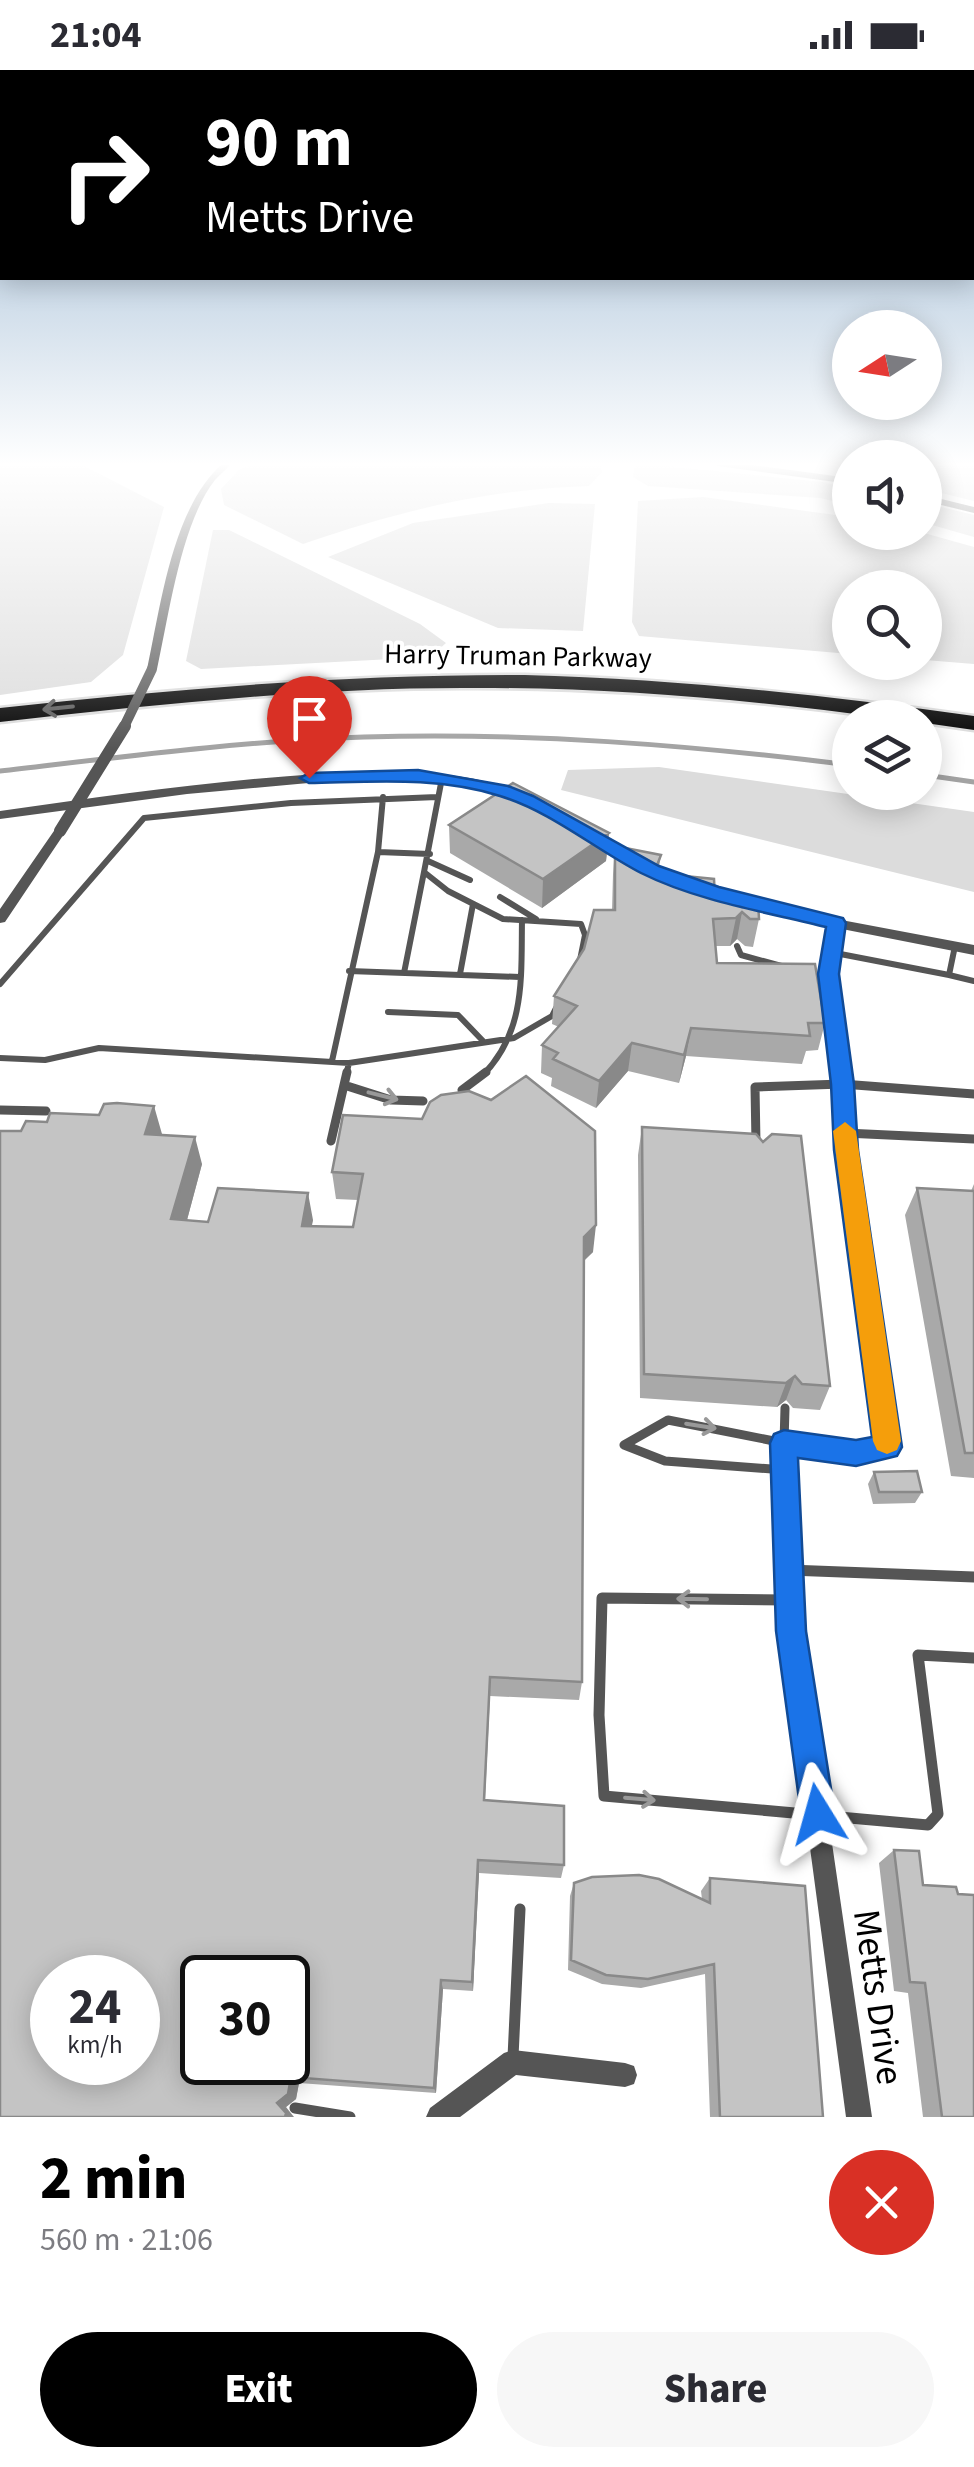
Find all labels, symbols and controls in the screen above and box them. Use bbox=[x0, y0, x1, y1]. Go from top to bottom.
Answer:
text: 21:04 bbox=[50, 8, 142, 62]
text: 90 m bbox=[205, 93, 353, 193]
icon: right bbox=[40, 110, 170, 240]
text: Metts Drive bbox=[205, 186, 414, 250]
north arrow bbox=[832, 310, 942, 420]
map controls bbox=[832, 310, 942, 810]
button: sound bbox=[832, 440, 942, 550]
button: search bbox=[832, 570, 942, 680]
street label: Harry Truman Parkway bbox=[384, 634, 652, 678]
pin bbox=[267, 676, 352, 779]
icon: arrive bbox=[282, 691, 337, 746]
one-way arrow bbox=[43, 699, 75, 718]
button: layers bbox=[832, 700, 942, 810]
one-way arrow bbox=[366, 1088, 398, 1106]
one-way arrow bbox=[685, 1417, 717, 1436]
one-way arrow bbox=[677, 1590, 709, 1609]
position arrow bbox=[766, 1762, 870, 1866]
one-way arrow bbox=[623, 1790, 655, 1809]
street label: Metts Drive bbox=[839, 1906, 917, 2088]
speed limit sign: 30 bbox=[180, 1955, 310, 2085]
text: 24 bbox=[69, 1972, 121, 2043]
text: km/h bbox=[67, 2027, 123, 2063]
text: 2 min bbox=[40, 2137, 187, 2222]
button: close bbox=[829, 2150, 934, 2255]
text: 560 m · 21:06 bbox=[40, 2217, 213, 2263]
button: Exit bbox=[40, 2332, 477, 2447]
button: Share bbox=[497, 2332, 934, 2447]

